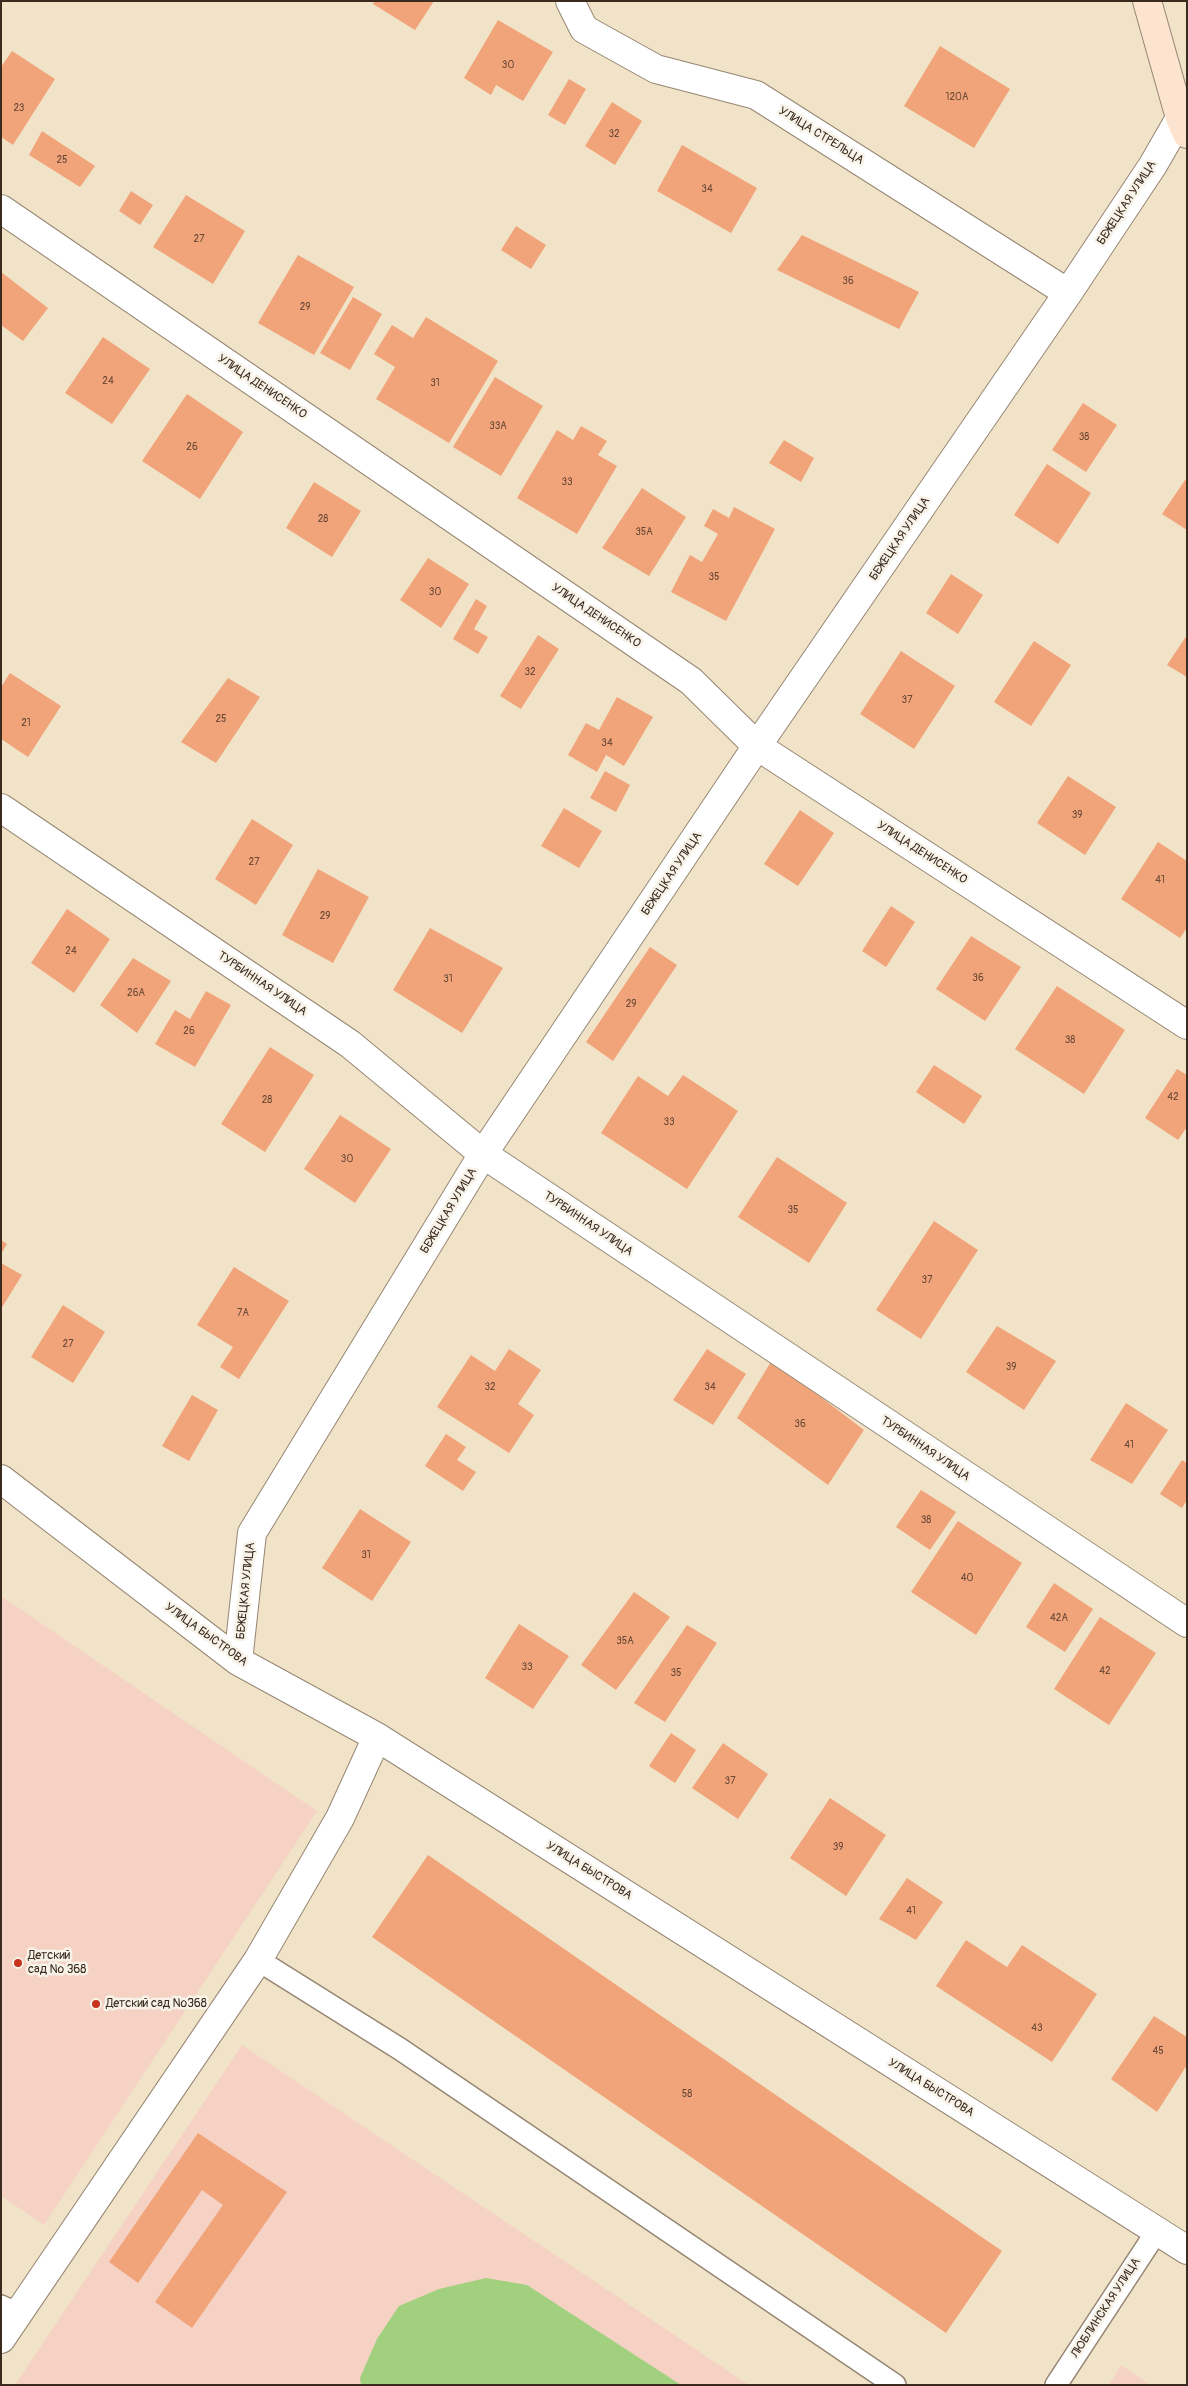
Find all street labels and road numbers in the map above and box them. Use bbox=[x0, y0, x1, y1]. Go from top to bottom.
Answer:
street label: УЛИЦА СТРЕЛЬЦА bbox=[776, 104, 866, 168]
street label: БЕЖЕЦКАЯ УЛИЦА bbox=[1094, 158, 1160, 248]
street label: УЛИЦА ДЕНИСЕНКО bbox=[215, 352, 309, 422]
street label: БЕЖЕЦКАЯ УЛИЦА bbox=[867, 495, 933, 583]
street label: УЛИЦА ДЕНИСЕНКО bbox=[549, 581, 643, 651]
street label: УЛИЦА ДЕНИСЕНКО bbox=[874, 819, 970, 887]
street label: БЕЖЕЦКАЯ УЛИЦА bbox=[639, 830, 705, 918]
street label: ТУРБИННАЯ УЛИЦА bbox=[215, 949, 309, 1019]
street label: БЕЖЕЦКАЯ УЛИЦА bbox=[418, 1165, 480, 1257]
street label: ТУРБИННАЯ УЛИЦА bbox=[541, 1189, 635, 1259]
street label: ТУРБИННАЯ УЛИЦА bbox=[878, 1414, 972, 1484]
street label: БЕЖЕЦКАЯ УЛИЦА bbox=[234, 1542, 258, 1640]
street label: УЛИЦА БЫСТРОВА bbox=[162, 1600, 250, 1670]
street label: УЛИЦА БЫСТРОВА bbox=[543, 1839, 635, 1903]
street label: УЛИЦА БЫСТРОВА bbox=[885, 2056, 977, 2120]
street label: ЛЮБЛИНСКАЯ УЛИЦА bbox=[1068, 2255, 1144, 2361]

